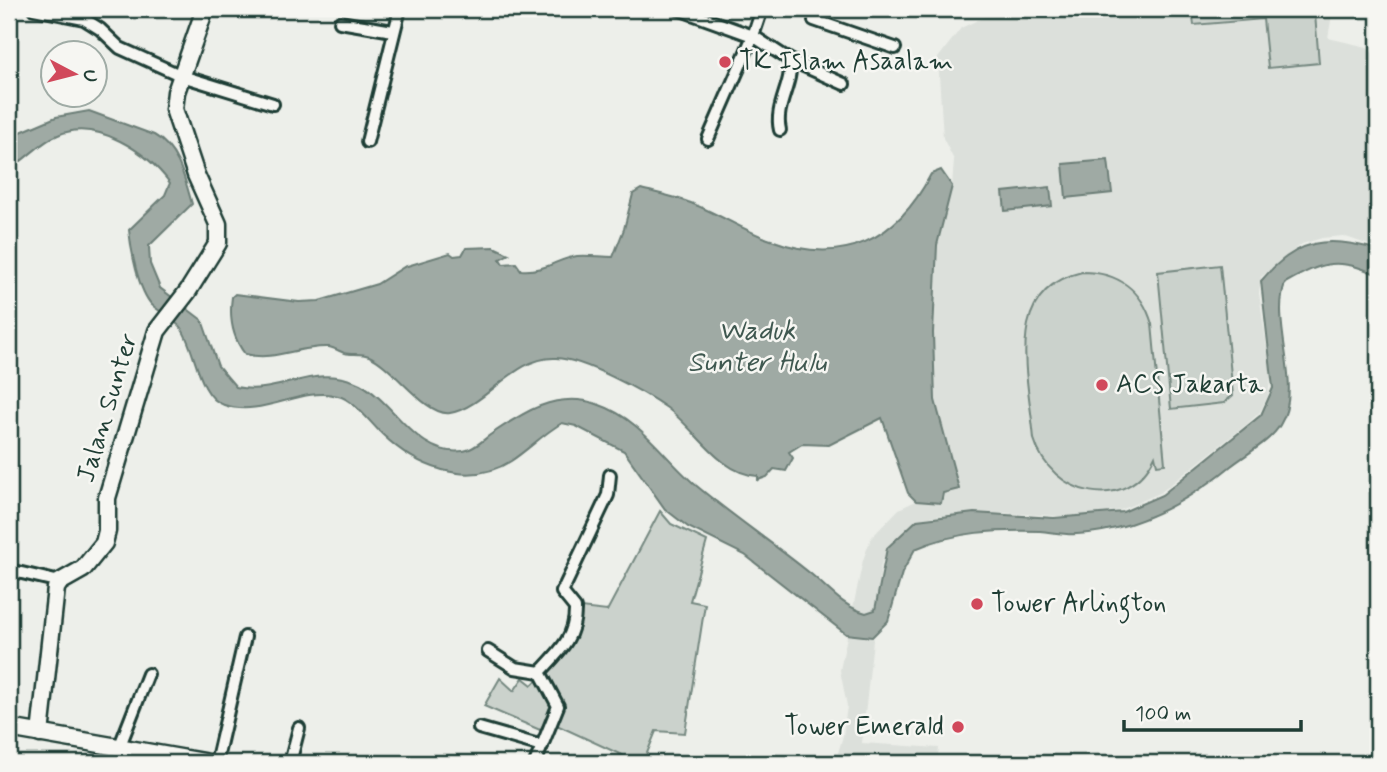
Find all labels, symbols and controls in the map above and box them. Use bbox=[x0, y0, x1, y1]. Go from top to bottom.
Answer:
north arrow bbox=[38, 38, 108, 108]
place label: TK Islam Asaalam bbox=[739, 45, 953, 79]
marker: TK Islam Asaalam bbox=[717, 54, 733, 70]
text: U bbox=[76, 68, 103, 84]
water label: Waduk Sunter Hulu bbox=[688, 313, 828, 382]
street label: Jalan Sunter bbox=[69, 329, 147, 487]
place label: ACS Jakarta bbox=[1116, 368, 1264, 402]
marker: ACS Jakarta bbox=[1094, 377, 1110, 393]
place label: Tower Arlington bbox=[991, 587, 1166, 624]
marker: Tower Arlington bbox=[969, 596, 985, 612]
scale bar bbox=[1124, 688, 1301, 732]
text: 100 m bbox=[1135, 700, 1191, 728]
place label: Tower Emerald bbox=[784, 710, 944, 744]
marker: Tower Emerald bbox=[950, 719, 966, 735]

